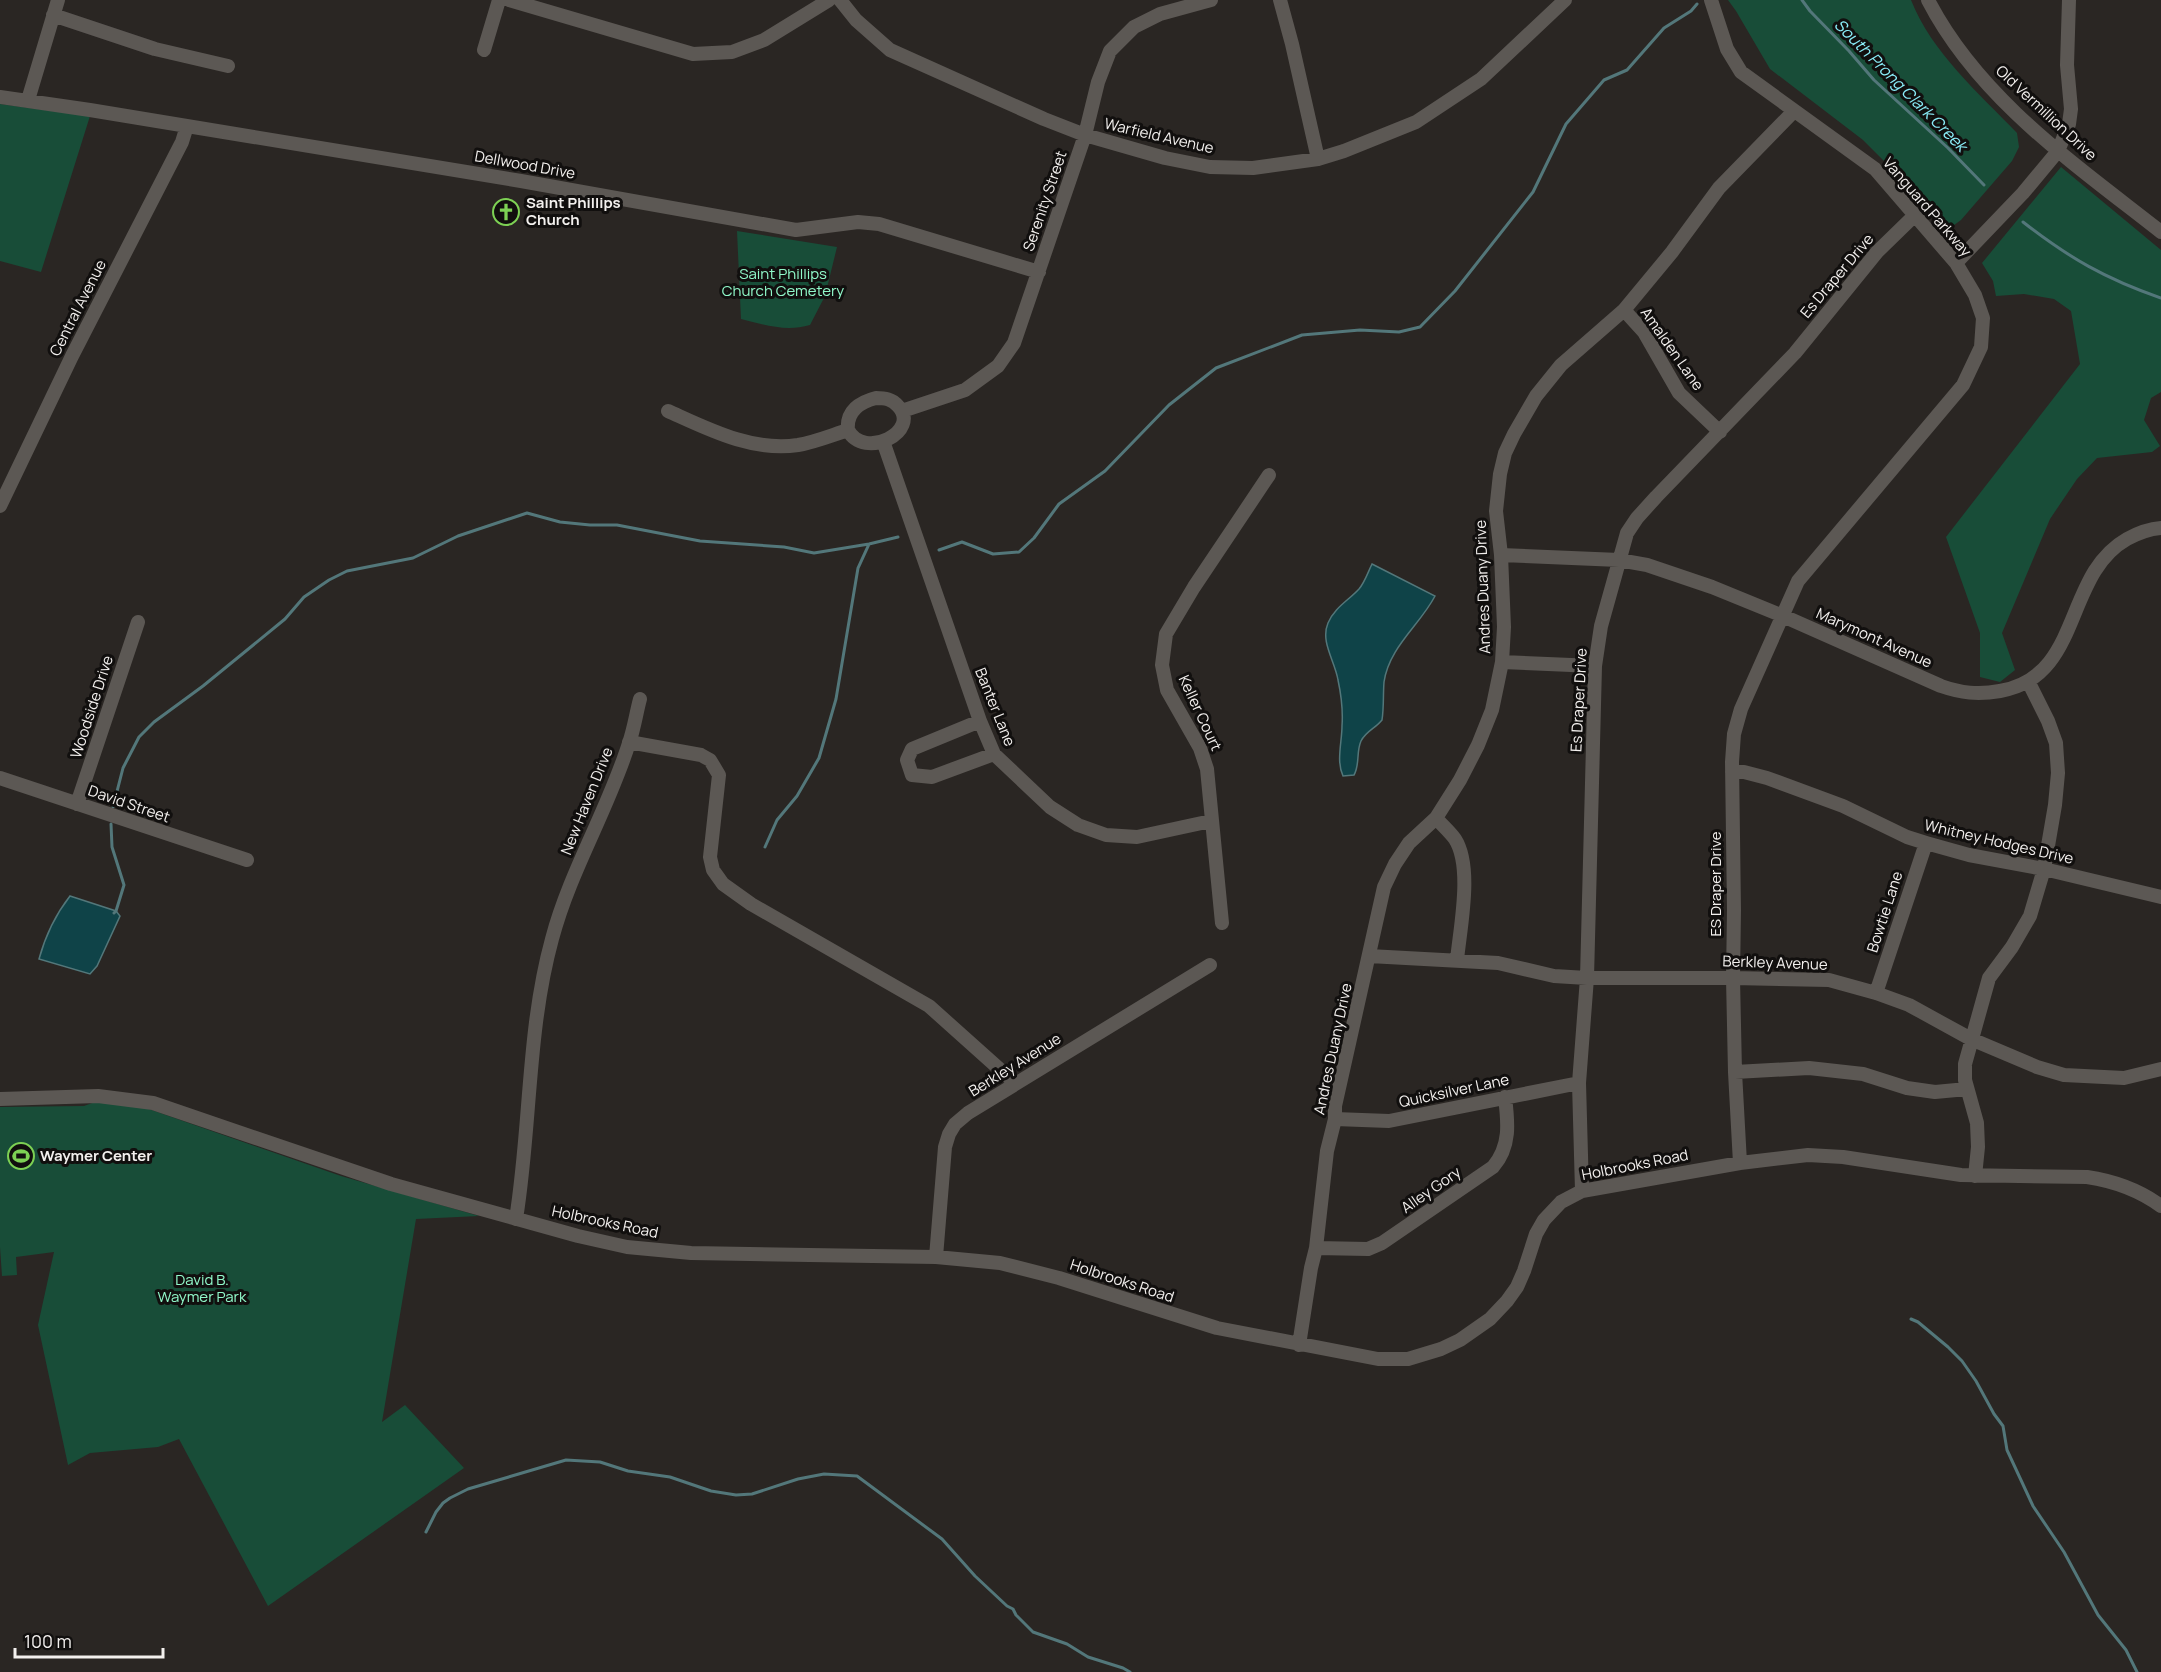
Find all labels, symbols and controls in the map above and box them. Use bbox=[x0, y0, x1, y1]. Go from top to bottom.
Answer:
water label: South Prong Clark Creek bbox=[1830, 14, 1974, 158]
street label: Old Vermillion Drive bbox=[1991, 60, 2102, 165]
street label: Warfield Avenue bbox=[1102, 113, 1216, 158]
street label: Dellwood Drive bbox=[473, 145, 577, 184]
street label: Serenity Street bbox=[1018, 148, 1072, 254]
street label: Vanguard Parkway bbox=[1878, 152, 1977, 261]
place label: Saint Phillips Church bbox=[526, 192, 621, 230]
church icon: Saint Phillips Church bbox=[491, 197, 521, 227]
street label: Es Draper Drive bbox=[1795, 229, 1878, 322]
street label: Central Avenue bbox=[44, 256, 111, 360]
park label: Saint Phillips Church Cemetery bbox=[722, 263, 844, 301]
street label: Amalden Lane bbox=[1636, 303, 1709, 395]
street label: Andres Duany Drive bbox=[1470, 519, 1495, 654]
street label: Marymont Avenue bbox=[1813, 603, 1936, 673]
street label: Es Draper Drive bbox=[1565, 647, 1592, 752]
street label: Woodside Drive bbox=[65, 653, 118, 761]
street label: Banter Lane bbox=[970, 664, 1021, 749]
street label: Keller Court bbox=[1174, 672, 1227, 754]
street label: New Haven Drive bbox=[555, 744, 618, 858]
street label: David Street bbox=[85, 780, 173, 827]
street label: Whitney Hodges Drive bbox=[1922, 814, 2076, 869]
street label: ES Draper Drive bbox=[1705, 831, 1726, 937]
street label: Bowtie Lane bbox=[1862, 868, 1908, 955]
street label: Berkley Avenue bbox=[1722, 950, 1828, 975]
street label: Andres Duany Drive bbox=[1308, 981, 1357, 1117]
street label: Berkley Avenue bbox=[965, 1028, 1065, 1101]
street label: Quicksilver Lane bbox=[1397, 1069, 1511, 1112]
sports icon: Waymer Center bbox=[6, 1141, 36, 1171]
street label: Holbrooks Road bbox=[1580, 1144, 1690, 1185]
place label: Waymer Center bbox=[40, 1145, 152, 1166]
street label: Alley Gory bbox=[1397, 1161, 1465, 1218]
street label: Holbrooks Road bbox=[550, 1200, 660, 1243]
street label: Holbrooks Road bbox=[1067, 1254, 1177, 1307]
park label: David B. Waymer Park bbox=[158, 1269, 247, 1307]
scale bar bbox=[15, 1621, 164, 1659]
text: 100 m bbox=[24, 1629, 72, 1653]

